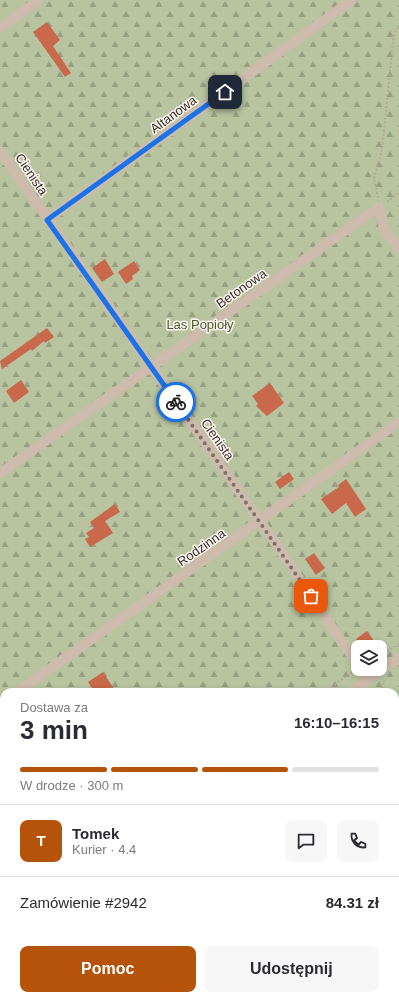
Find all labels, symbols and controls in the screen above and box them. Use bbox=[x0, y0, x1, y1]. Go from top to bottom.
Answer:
pin bbox=[208, 75, 242, 109]
icon: home bbox=[214, 81, 236, 103]
street label: Altanowa bbox=[147, 92, 200, 136]
street label: Cienista bbox=[12, 151, 51, 199]
street label: Betonowa bbox=[213, 265, 270, 311]
park label: Las Popioły bbox=[166, 317, 234, 332]
courier bbox=[156, 382, 196, 422]
icon: bike bbox=[165, 391, 187, 413]
street label: Cienista bbox=[198, 416, 238, 463]
street label: Rodzinna bbox=[174, 525, 229, 569]
pin bbox=[294, 579, 328, 613]
icon: bag bbox=[300, 585, 322, 607]
map controls bbox=[351, 640, 387, 676]
button: layers bbox=[351, 640, 387, 676]
text: Dostawa za bbox=[20, 700, 88, 715]
text: 16:10–16:15 bbox=[294, 714, 379, 731]
text: 3 min bbox=[20, 715, 88, 745]
text: W drodze · 300 m bbox=[20, 778, 123, 793]
button: chat bbox=[285, 820, 327, 862]
button: phone bbox=[337, 820, 379, 862]
text: Tomek bbox=[72, 825, 119, 842]
text: T bbox=[36, 832, 46, 849]
text: Kurier · 4.4 bbox=[72, 842, 136, 857]
text: Zamówienie #2942 bbox=[20, 894, 147, 911]
text: 84.31 zł bbox=[326, 894, 379, 911]
button: Pomoc bbox=[20, 946, 196, 992]
button: Udostępnij bbox=[204, 946, 379, 992]

